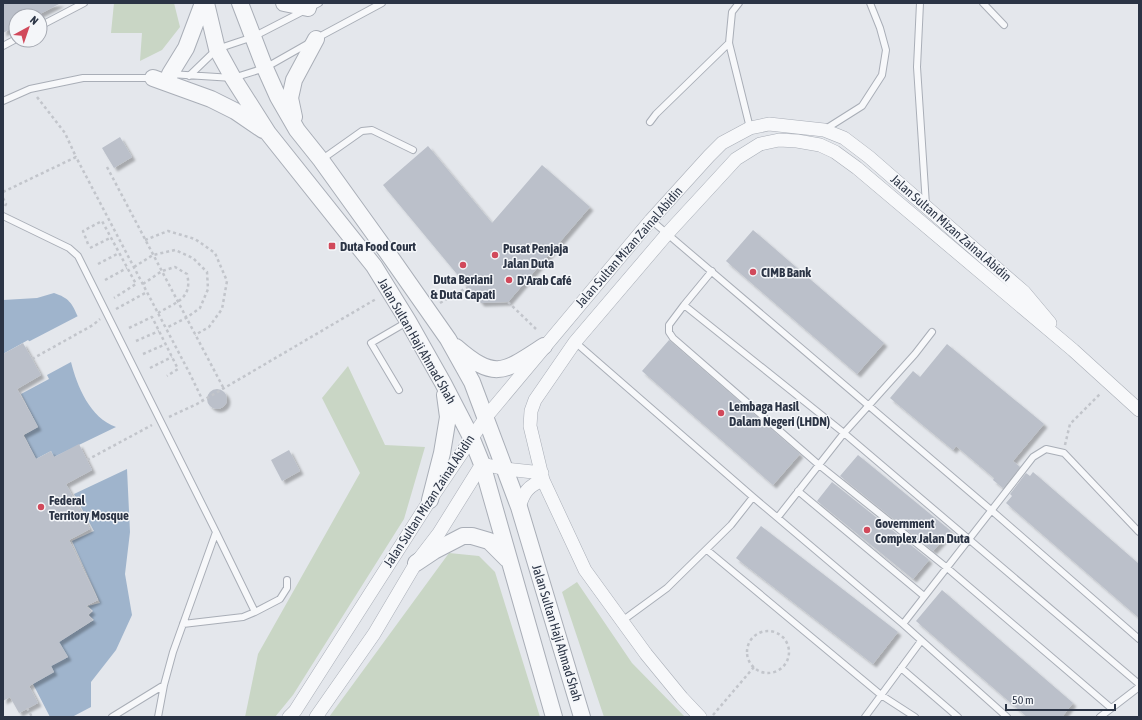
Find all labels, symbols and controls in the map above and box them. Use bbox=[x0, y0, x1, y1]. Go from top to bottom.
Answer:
north arrow bbox=[8, 8, 48, 48]
text: N bbox=[28, 14, 41, 27]
street label: Jalan Sultan Mizan Zainal Abidin bbox=[888, 172, 1014, 284]
street label: Jalan Sultan Mizan Zainal Abidin bbox=[573, 184, 685, 310]
place label: Duta Food Court bbox=[340, 239, 416, 254]
marker: Duta Food Court bbox=[327, 241, 337, 251]
place label: Pusat Penjaja Jalan Duta bbox=[502, 241, 568, 271]
marker: Pusat Penjaja Jalan Duta bbox=[490, 250, 500, 260]
marker: Duta Beriani & Duta Capati bbox=[458, 260, 468, 270]
place label: CIMB Bank bbox=[761, 265, 811, 280]
marker: CIMB Bank bbox=[748, 267, 758, 277]
place label: Duta Beriani & Duta Capati bbox=[431, 272, 495, 302]
place label: D'Arab Café bbox=[517, 273, 572, 288]
marker: D'Arab Café bbox=[504, 275, 514, 285]
street label: Jalan Sultan Haji Ahmad Shah bbox=[375, 276, 459, 406]
place label: Lembaga Hasil Dalam Negeri (LHDN) bbox=[729, 399, 830, 429]
marker: Lembaga Hasil Dalam Negeri (LHDN) bbox=[716, 408, 726, 418]
street label: Jalan Sultan Mizan Zainal Abidin bbox=[381, 432, 477, 570]
place label: Federal Territory Mosque bbox=[49, 493, 129, 523]
marker: Federal Territory Mosque bbox=[36, 502, 46, 512]
place label: Government Complex Jalan Duta bbox=[875, 516, 970, 546]
marker: Government Complex Jalan Duta bbox=[862, 525, 872, 535]
street label: Jalan Sultan Haji Ahmad Shah bbox=[529, 563, 585, 703]
scale bar bbox=[1006, 686, 1115, 712]
text: 50 m bbox=[1012, 693, 1034, 707]

